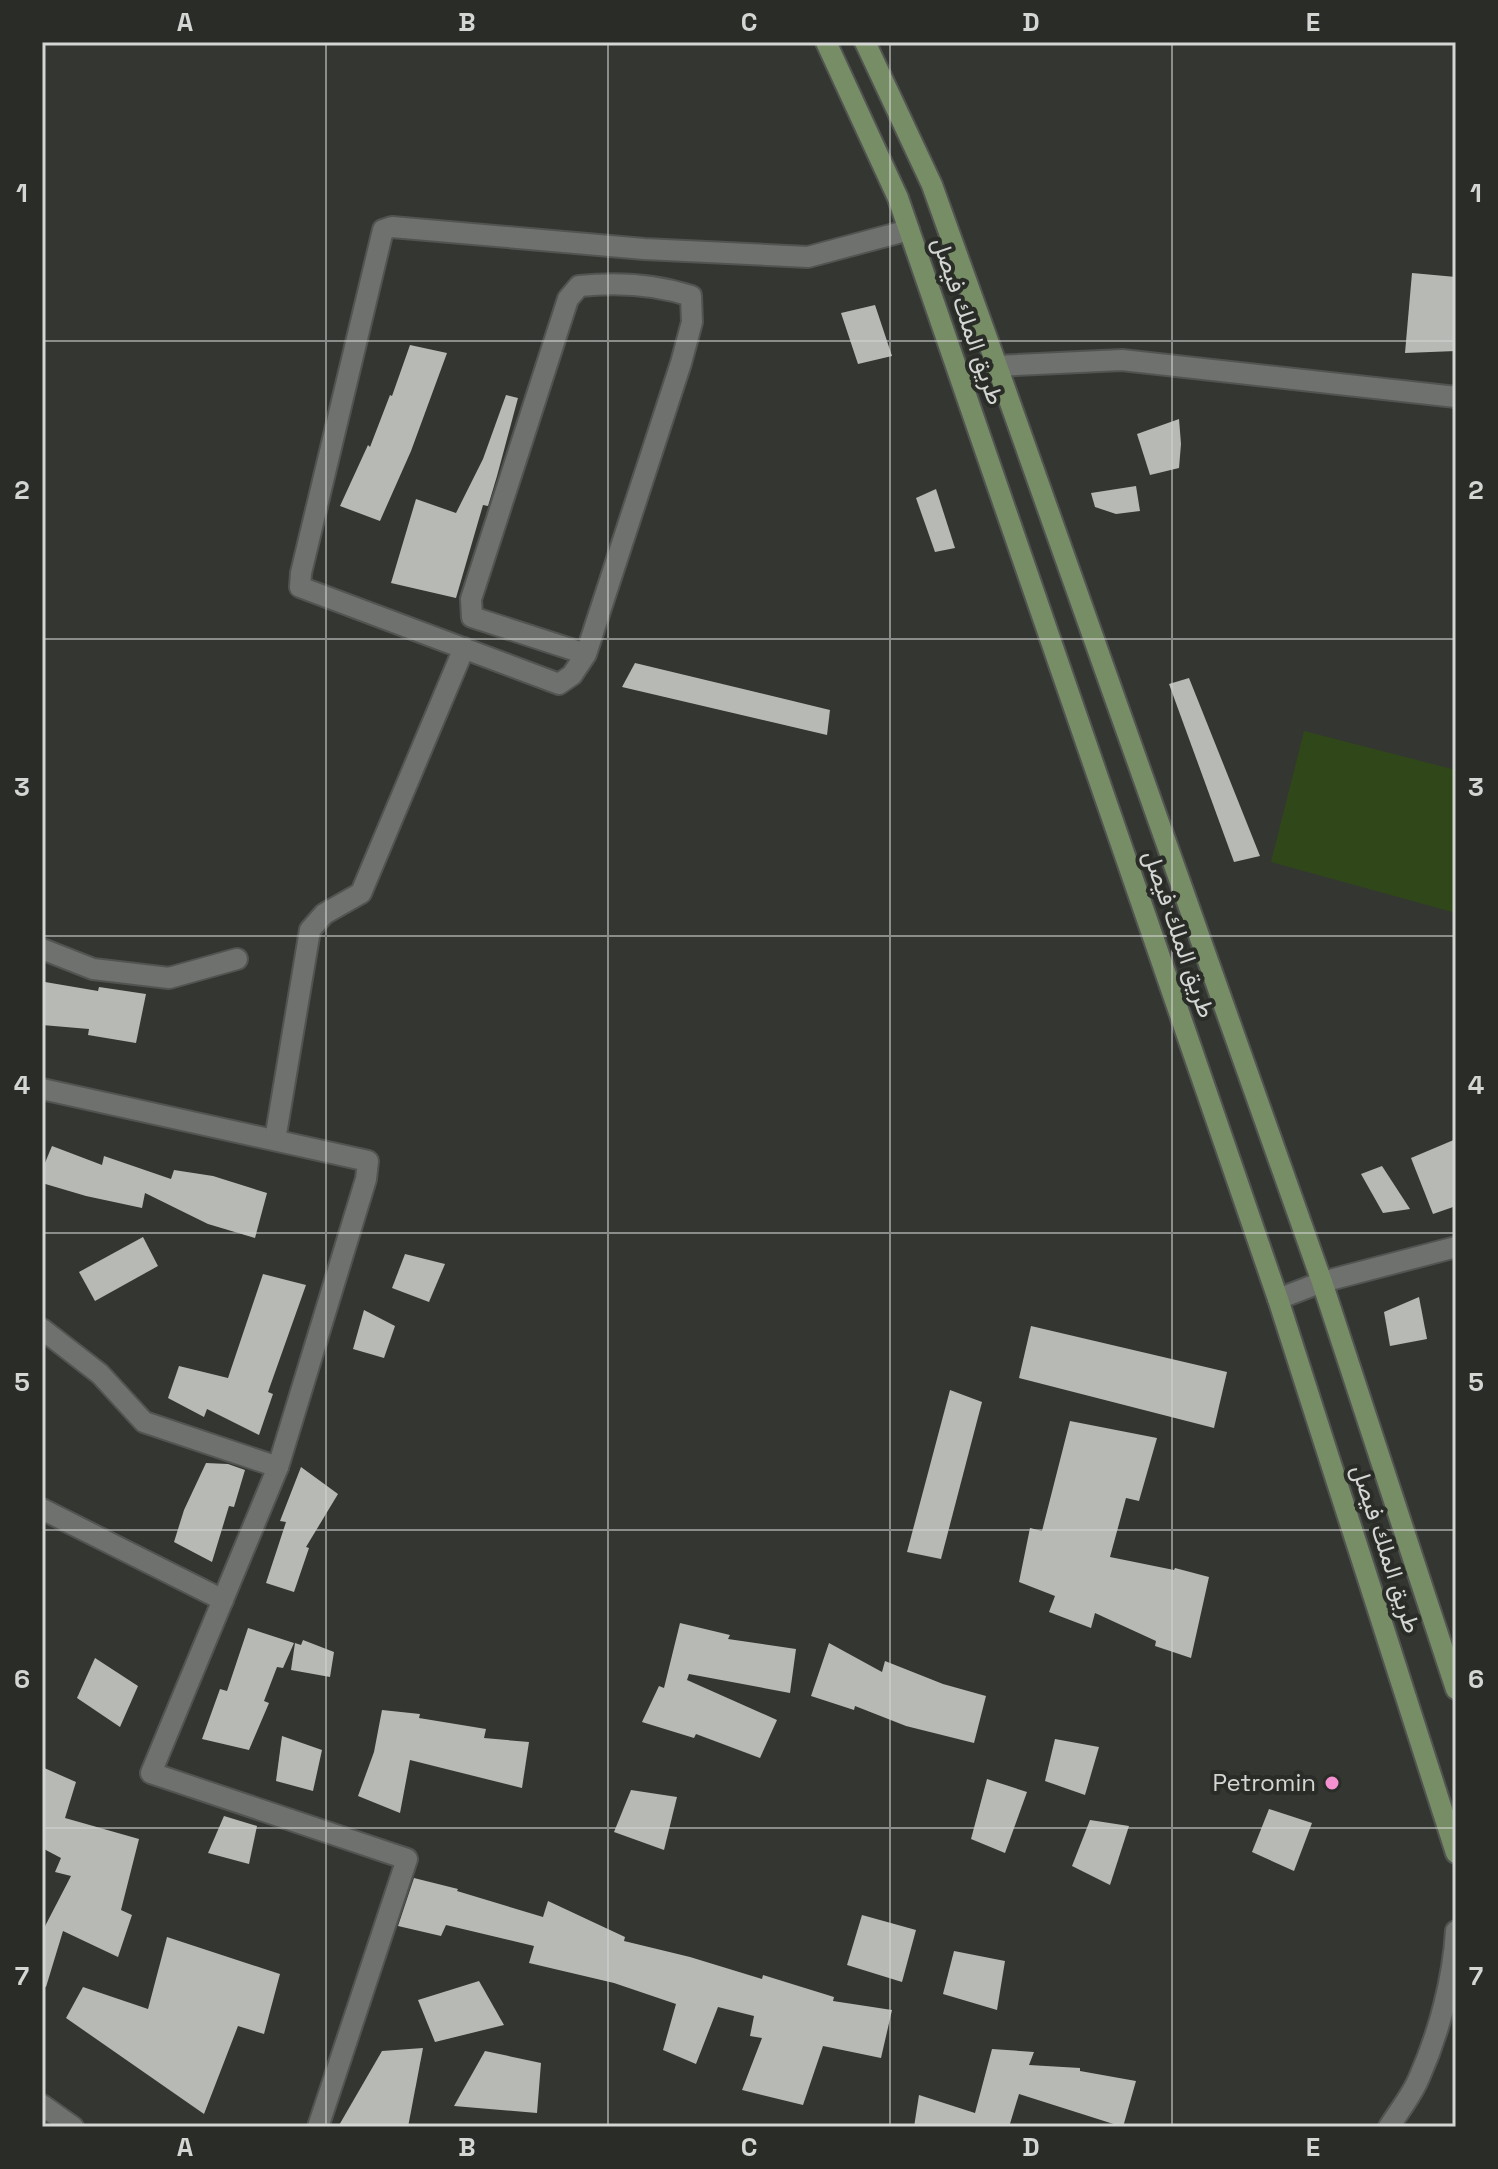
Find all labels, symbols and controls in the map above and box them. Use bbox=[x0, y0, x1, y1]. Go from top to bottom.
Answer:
text: A bbox=[177, 5, 194, 39]
text: B bbox=[458, 5, 476, 39]
text: C bbox=[741, 5, 757, 39]
text: D bbox=[1022, 5, 1040, 39]
text: E bbox=[1306, 5, 1320, 39]
text: 1 bbox=[16, 176, 28, 210]
text: 1 bbox=[1470, 176, 1482, 210]
street label: طريق الملك فيصل bbox=[925, 233, 1012, 409]
text: 2 bbox=[14, 473, 30, 507]
text: 2 bbox=[1468, 473, 1484, 507]
text: 3 bbox=[14, 770, 30, 804]
text: 3 bbox=[1468, 770, 1484, 804]
street label: طريق الملك فيصل bbox=[1136, 846, 1223, 1022]
text: 4 bbox=[14, 1068, 30, 1102]
text: 4 bbox=[1468, 1068, 1484, 1102]
text: 5 bbox=[14, 1365, 30, 1399]
text: 5 bbox=[1468, 1365, 1484, 1399]
street label: طريق الملك فيصل bbox=[1345, 1461, 1428, 1637]
text: 6 bbox=[14, 1662, 30, 1696]
text: 6 bbox=[1468, 1662, 1484, 1696]
place label: Petromin bbox=[1213, 1767, 1316, 1798]
marker: Petromin bbox=[1323, 1774, 1341, 1792]
text: 7 bbox=[15, 1959, 29, 1993]
text: 7 bbox=[1469, 1959, 1483, 1993]
text: A bbox=[177, 2130, 194, 2164]
text: B bbox=[458, 2130, 476, 2164]
text: C bbox=[741, 2130, 757, 2164]
text: D bbox=[1022, 2130, 1040, 2164]
text: E bbox=[1306, 2130, 1320, 2164]

